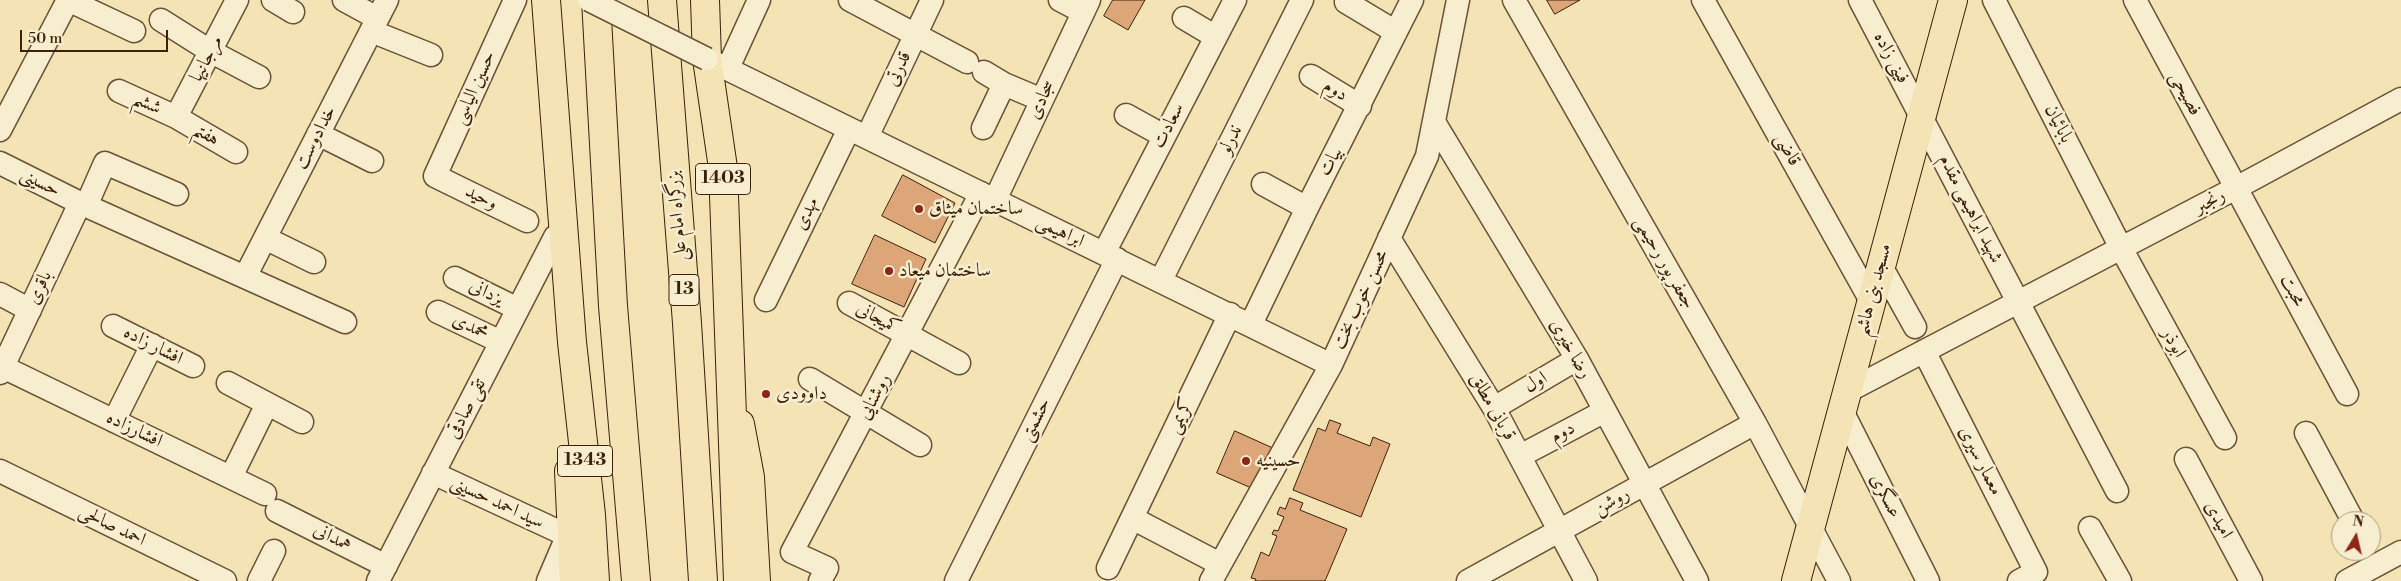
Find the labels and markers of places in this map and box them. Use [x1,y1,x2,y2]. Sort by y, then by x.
place label: ساختمان میثاق [929,198,1023,220]
marker: ساختمان میثاق [913,203,925,215]
place label: ساختمان میعاد [899,260,991,282]
marker: ساختمان میعاد [883,265,895,277]
place label: داوودی [776,383,827,405]
marker: داوودی [760,388,772,400]
place label: حسینیه [1256,450,1300,472]
marker: حسینیه [1240,455,1252,467]

